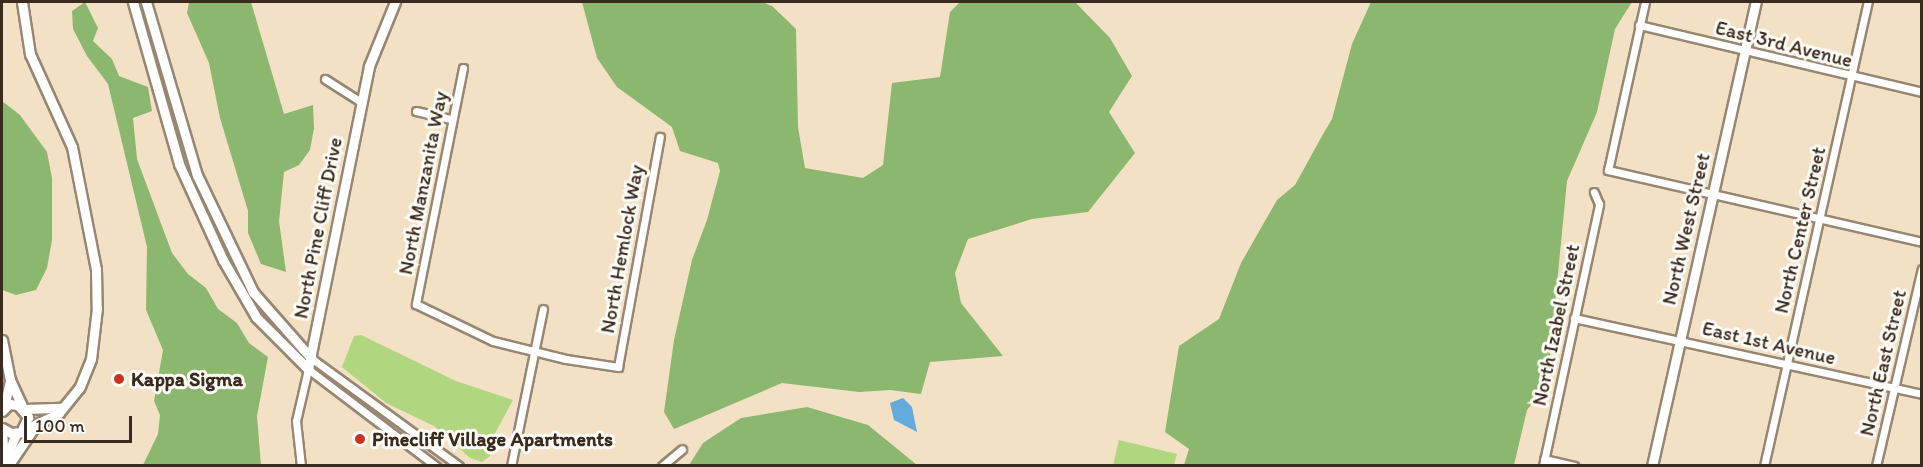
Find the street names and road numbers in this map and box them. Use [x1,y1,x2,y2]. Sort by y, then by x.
street label: East 3rd Avenue [1714,16,1854,72]
street label: North Manzanita Way [394,90,452,276]
street label: North Pine Cliff Drive [289,135,347,321]
street label: North Center Street [1769,144,1831,316]
street label: North West Street [1657,151,1715,307]
street label: North Hemlock Way [595,163,649,335]
street label: North Izabel Street [1527,242,1585,408]
street label: North East Street [1854,287,1912,439]
street label: East 1st Avenue [1701,316,1837,370]

